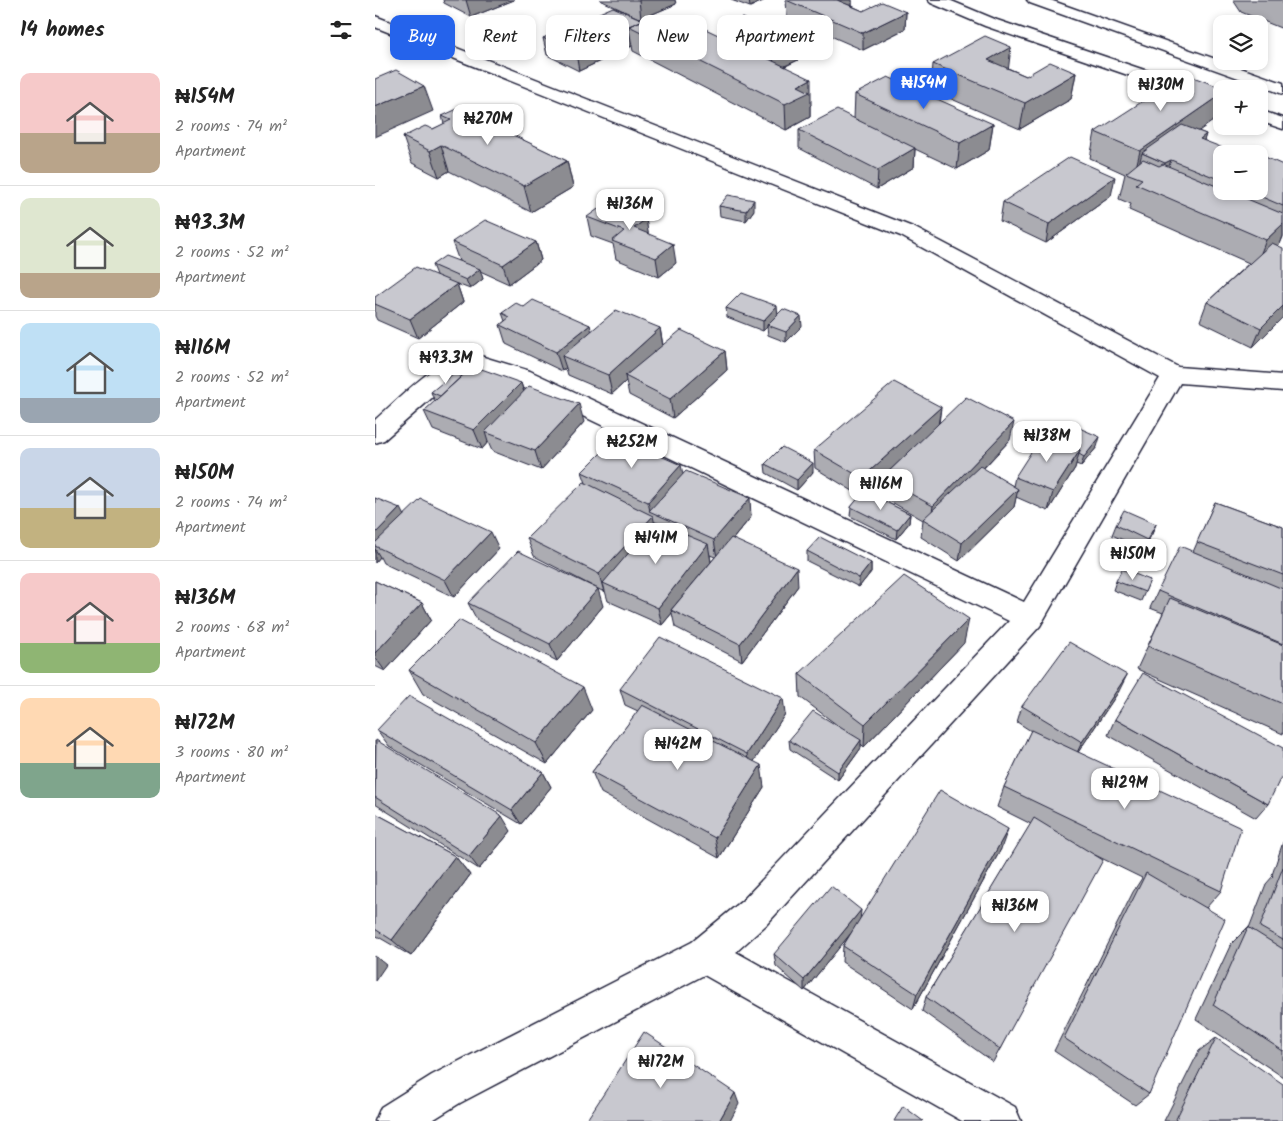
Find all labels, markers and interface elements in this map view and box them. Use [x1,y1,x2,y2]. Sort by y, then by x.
text: 14 homes [20,14,105,47]
chip: Buy [390,15,455,60]
chip: Rent [465,15,536,60]
chip: Filters [546,15,629,60]
chip: New [639,15,707,60]
chip: Apartment [717,15,833,60]
map controls [1213,15,1268,200]
button: layers [1213,15,1268,70]
icon: filters [327,16,355,44]
pin: ₦154M [889,68,959,110]
pin: ₦130M [1126,70,1196,112]
text: ₦154M [901,71,947,96]
text: ₦130M [1138,73,1184,98]
button: + [1213,80,1268,135]
text: ₦154M [175,81,234,114]
icon: home [60,93,120,153]
pin: ₦270M [453,104,523,146]
text: ₦270M [464,107,512,132]
text: 2 rooms · 74 m² [175,114,287,139]
text: Apartment [175,139,246,164]
button: − [1213,145,1268,200]
pin: ₦136M [595,188,665,231]
text: ₦136M [607,192,653,217]
text: ₦93.3M [175,207,245,240]
icon: home [60,218,120,278]
text: 2 rooms · 52 m² [175,240,289,265]
text: Apartment [175,265,246,290]
text: ₦116M [175,332,230,365]
pin: ₦93.3M [405,342,487,385]
icon: home [60,343,120,403]
text: ₦93.3M [419,346,473,371]
text: 2 rooms · 52 m² [175,365,289,390]
text: Apartment [175,390,246,415]
pin: ₦138M [1012,420,1082,463]
text: ₦138M [1024,424,1070,449]
pin: ₦252M [597,426,667,469]
text: ₦252M [607,430,657,455]
text: ₦150M [175,457,234,490]
icon: home [60,468,120,528]
pin: ₦116M [846,468,916,511]
text: ₦116M [860,472,902,497]
text: 2 rooms · 74 m² [175,490,287,515]
text: Apartment [175,515,246,540]
pin: ₦141M [621,522,691,565]
text: ₦141M [635,526,677,551]
pin: ₦150M [1098,538,1168,581]
text: ₦150M [1111,542,1155,567]
text: ₦136M [175,582,235,615]
icon: home [60,593,120,653]
text: 2 rooms · 68 m² [175,615,289,640]
text: Apartment [175,640,246,665]
text: ₦172M [175,707,235,740]
icon: home [60,718,120,778]
pin: ₦142M [643,728,713,771]
text: ₦142M [655,732,701,757]
text: 3 rooms · 80 m² [175,740,288,765]
text: Apartment [175,765,246,790]
pin: ₦129M [1090,768,1160,810]
text: ₦129M [1102,771,1148,796]
pin: ₦136M [980,890,1050,933]
text: ₦136M [992,894,1038,919]
pin: ₦172M [626,1046,696,1089]
text: ₦172M [638,1050,684,1075]

